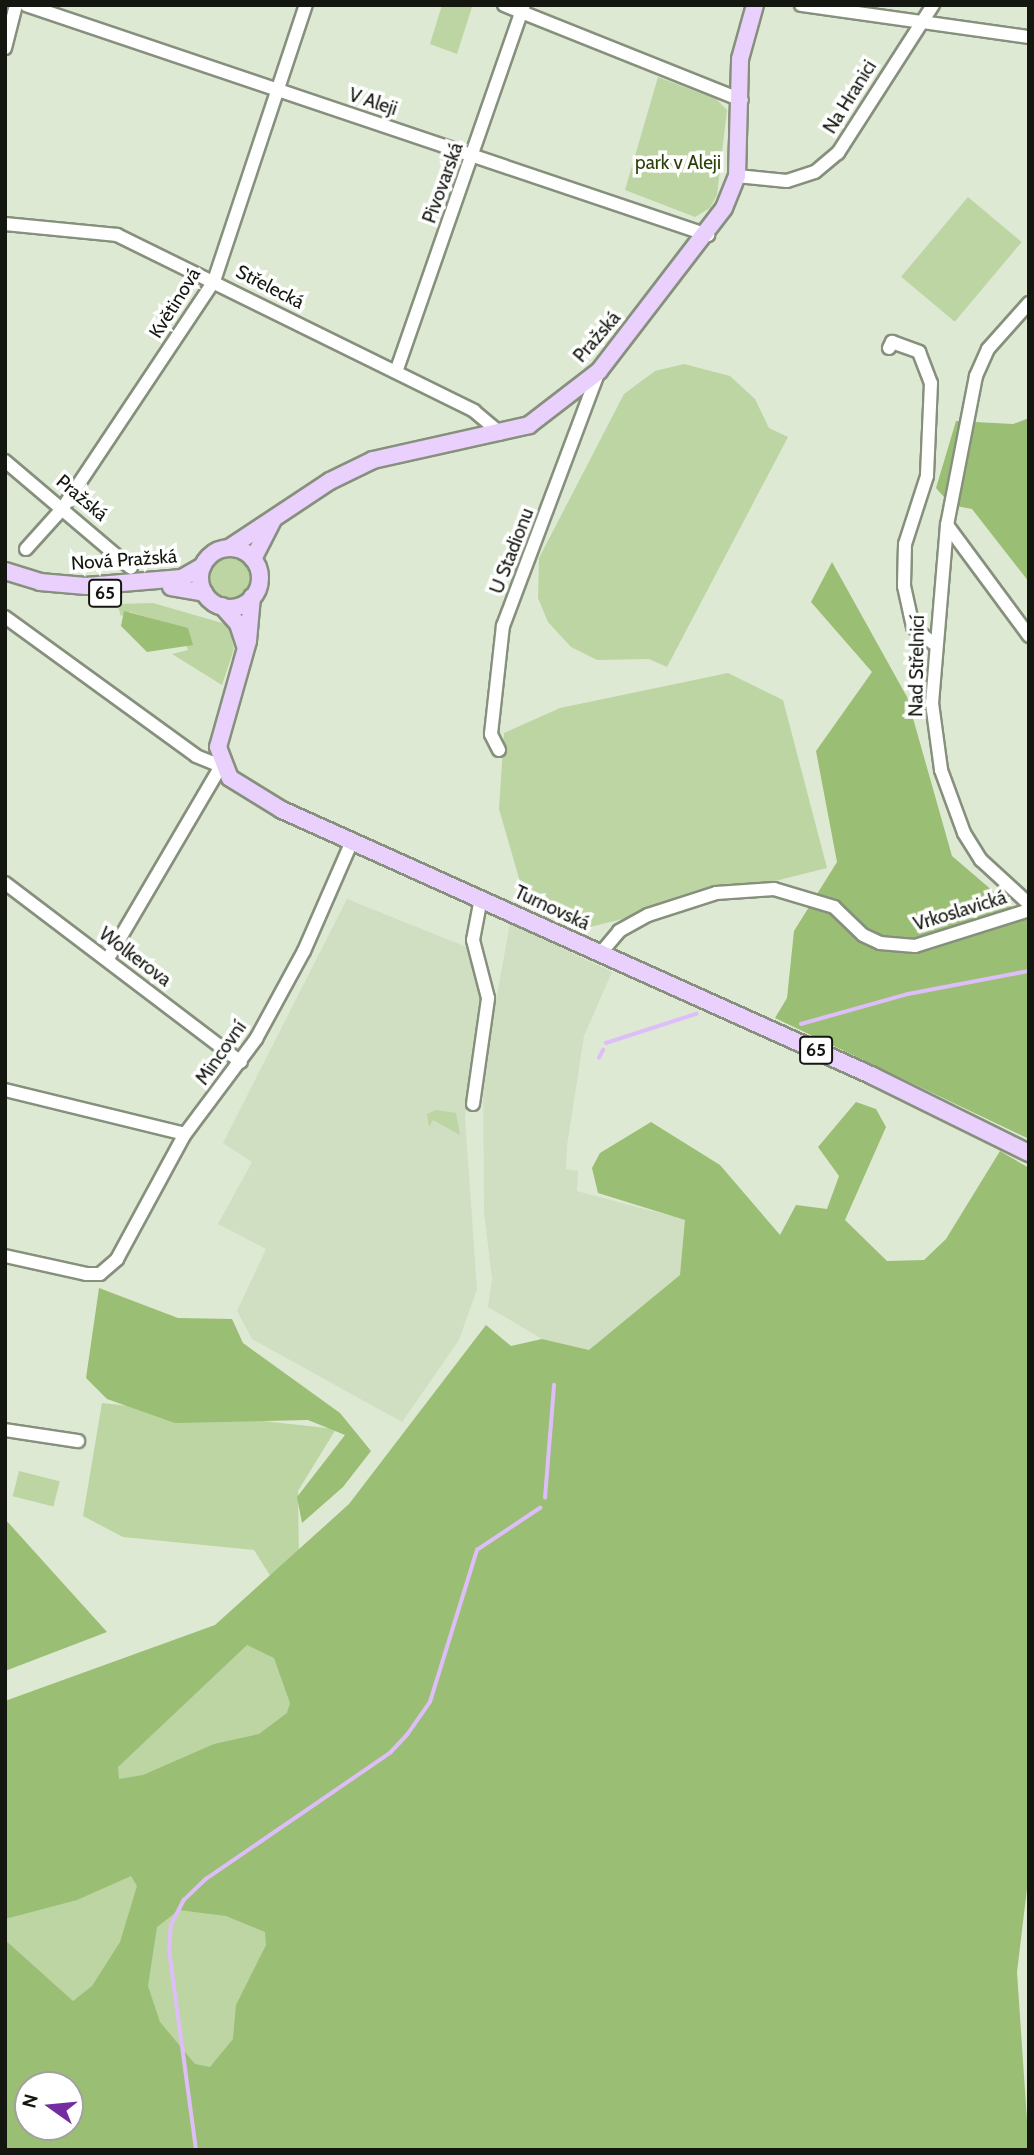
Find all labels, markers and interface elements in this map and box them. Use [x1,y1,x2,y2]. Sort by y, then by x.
street label: Na Hranici [819,56,881,138]
street label: V Aleji [346,83,400,121]
street label: Pivovarská [418,140,468,226]
park label: park v Aleji [635,152,721,174]
street label: Střelecká [232,260,308,314]
street label: Květinová [145,264,205,342]
street label: Pražská [569,307,625,367]
street label: Pražská [52,470,112,526]
street label: U Stadionu [485,505,539,597]
street label: Nová Pražská [70,545,178,575]
road number: 65 [88,578,122,608]
street label: Nad Střelnicí [905,615,929,717]
street label: Turnovská [511,881,593,935]
street label: Vrkoslavická [911,886,1009,936]
street label: Wolkerova [94,923,176,991]
street label: Mincovní [191,1017,251,1089]
road number: 65 [798,1036,834,1064]
north arrow [14,2071,84,2141]
text: N [17,2091,43,2110]

